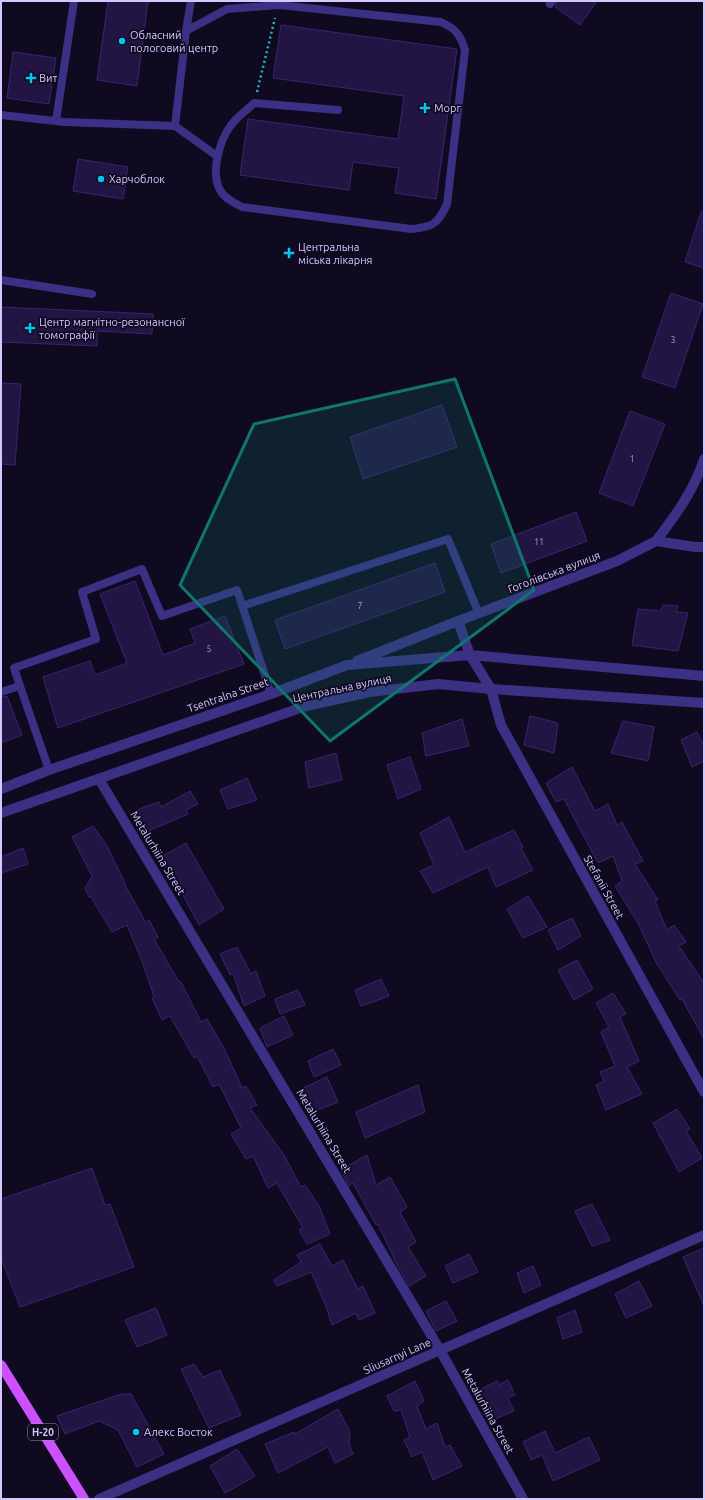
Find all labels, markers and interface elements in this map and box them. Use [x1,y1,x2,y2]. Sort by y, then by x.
place label: Обласний пологовий центр [130,29,218,54]
marker: Обласний пологовий центр [117,36,127,46]
place label: Вит [39,72,57,84]
marker: Вит [26,73,36,83]
marker: Морг [419,102,431,114]
place label: Морг [434,102,461,114]
place label: Харчоблок [109,173,165,185]
marker: Харчоблок [96,174,106,184]
place label: Центральна міська лікарня [298,241,373,266]
marker: Центральна міська лікарня [283,247,295,259]
place label: Центр магнітно-резонансної томографії [39,316,185,341]
marker: Центр магнітно-резонансної томографії [24,322,36,334]
house number: 3 [670,335,676,345]
house number: 1 [629,454,635,464]
house number: 11 [534,537,544,547]
street label: Гоголівська вулиця [506,549,602,595]
house number: 7 [357,601,363,611]
house number: 5 [206,644,212,654]
street label: Центральна вулиця [292,672,392,704]
street label: Tsentralna Street [186,675,271,715]
street label: Metalurhiina Street [128,809,188,898]
street label: Stefanii Street [582,853,627,921]
street label: Metalurhiina Street [294,1087,354,1176]
street label: Sliusarnyi Lane [361,1336,433,1376]
street label: Metalurhiina Street [460,1366,517,1456]
road number: Н-20 [28,1424,58,1440]
place label: Алекс Восток [144,1426,213,1438]
marker: Алекс Восток [131,1427,141,1437]

